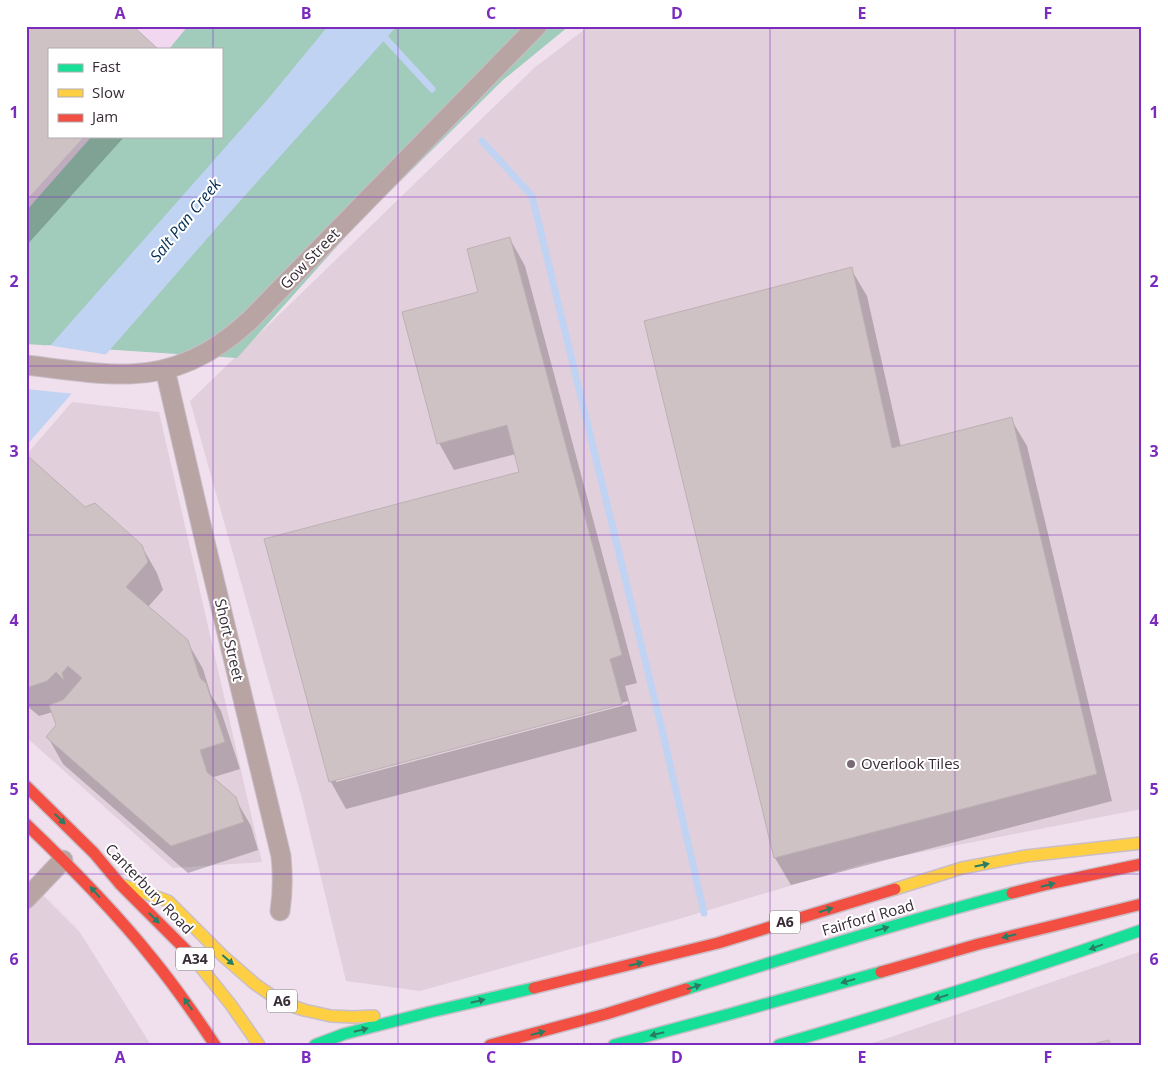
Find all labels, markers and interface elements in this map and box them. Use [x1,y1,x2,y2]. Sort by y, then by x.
text: A [114,2,126,24]
text: B [301,2,311,24]
text: C [486,2,496,24]
text: D [671,2,683,24]
text: E [858,2,867,24]
text: F [1044,2,1052,24]
legend [48,48,222,138]
text: Fast [92,56,121,76]
text: Slow [92,82,125,102]
text: 1 [9,101,19,123]
text: 1 [1149,101,1159,123]
text: Jam [90,106,118,126]
water label: Salt Pan Creek [144,173,226,266]
street label: Gow Street [275,224,343,293]
text: 2 [9,270,19,292]
text: 2 [1149,270,1159,292]
text: 3 [9,440,19,462]
text: 3 [1149,440,1159,462]
street label: Short Street [211,597,249,683]
text: 4 [9,609,19,631]
text: 4 [1149,609,1159,631]
place label: Overlook Tiles [861,753,960,773]
marker: Overlook Tiles [845,758,857,770]
text: 5 [9,778,19,800]
text: 5 [1149,778,1159,800]
one-way arrow [54,813,66,825]
street label: Canterbury Road [101,839,198,938]
one-way arrow [974,860,990,868]
one-way arrow [1041,880,1056,888]
one-way arrow [89,886,101,898]
street label: Fairford Road [819,894,916,940]
one-way arrow [818,906,833,914]
road number: A6 [770,910,800,934]
one-way arrow [148,912,160,924]
one-way arrow [875,925,890,933]
one-way arrow [1002,932,1017,940]
one-way arrow [1088,943,1103,951]
text: 6 [9,948,19,970]
road number: A34 [176,948,214,971]
text: 6 [1149,948,1159,970]
one-way arrow [222,954,234,966]
one-way arrow [628,960,643,968]
one-way arrow [840,977,855,985]
one-way arrow [686,983,701,990]
road number: A6 [267,989,297,1012]
one-way arrow [934,993,949,1001]
one-way arrow [470,997,485,1005]
one-way arrow [183,998,193,1011]
one-way arrow [354,1026,369,1034]
one-way arrow [530,1028,545,1036]
one-way arrow [650,1030,665,1038]
text: A [114,1046,126,1068]
text: B [301,1046,311,1068]
text: C [486,1046,496,1068]
text: D [671,1046,683,1068]
text: E [858,1046,867,1068]
text: F [1044,1046,1052,1068]

